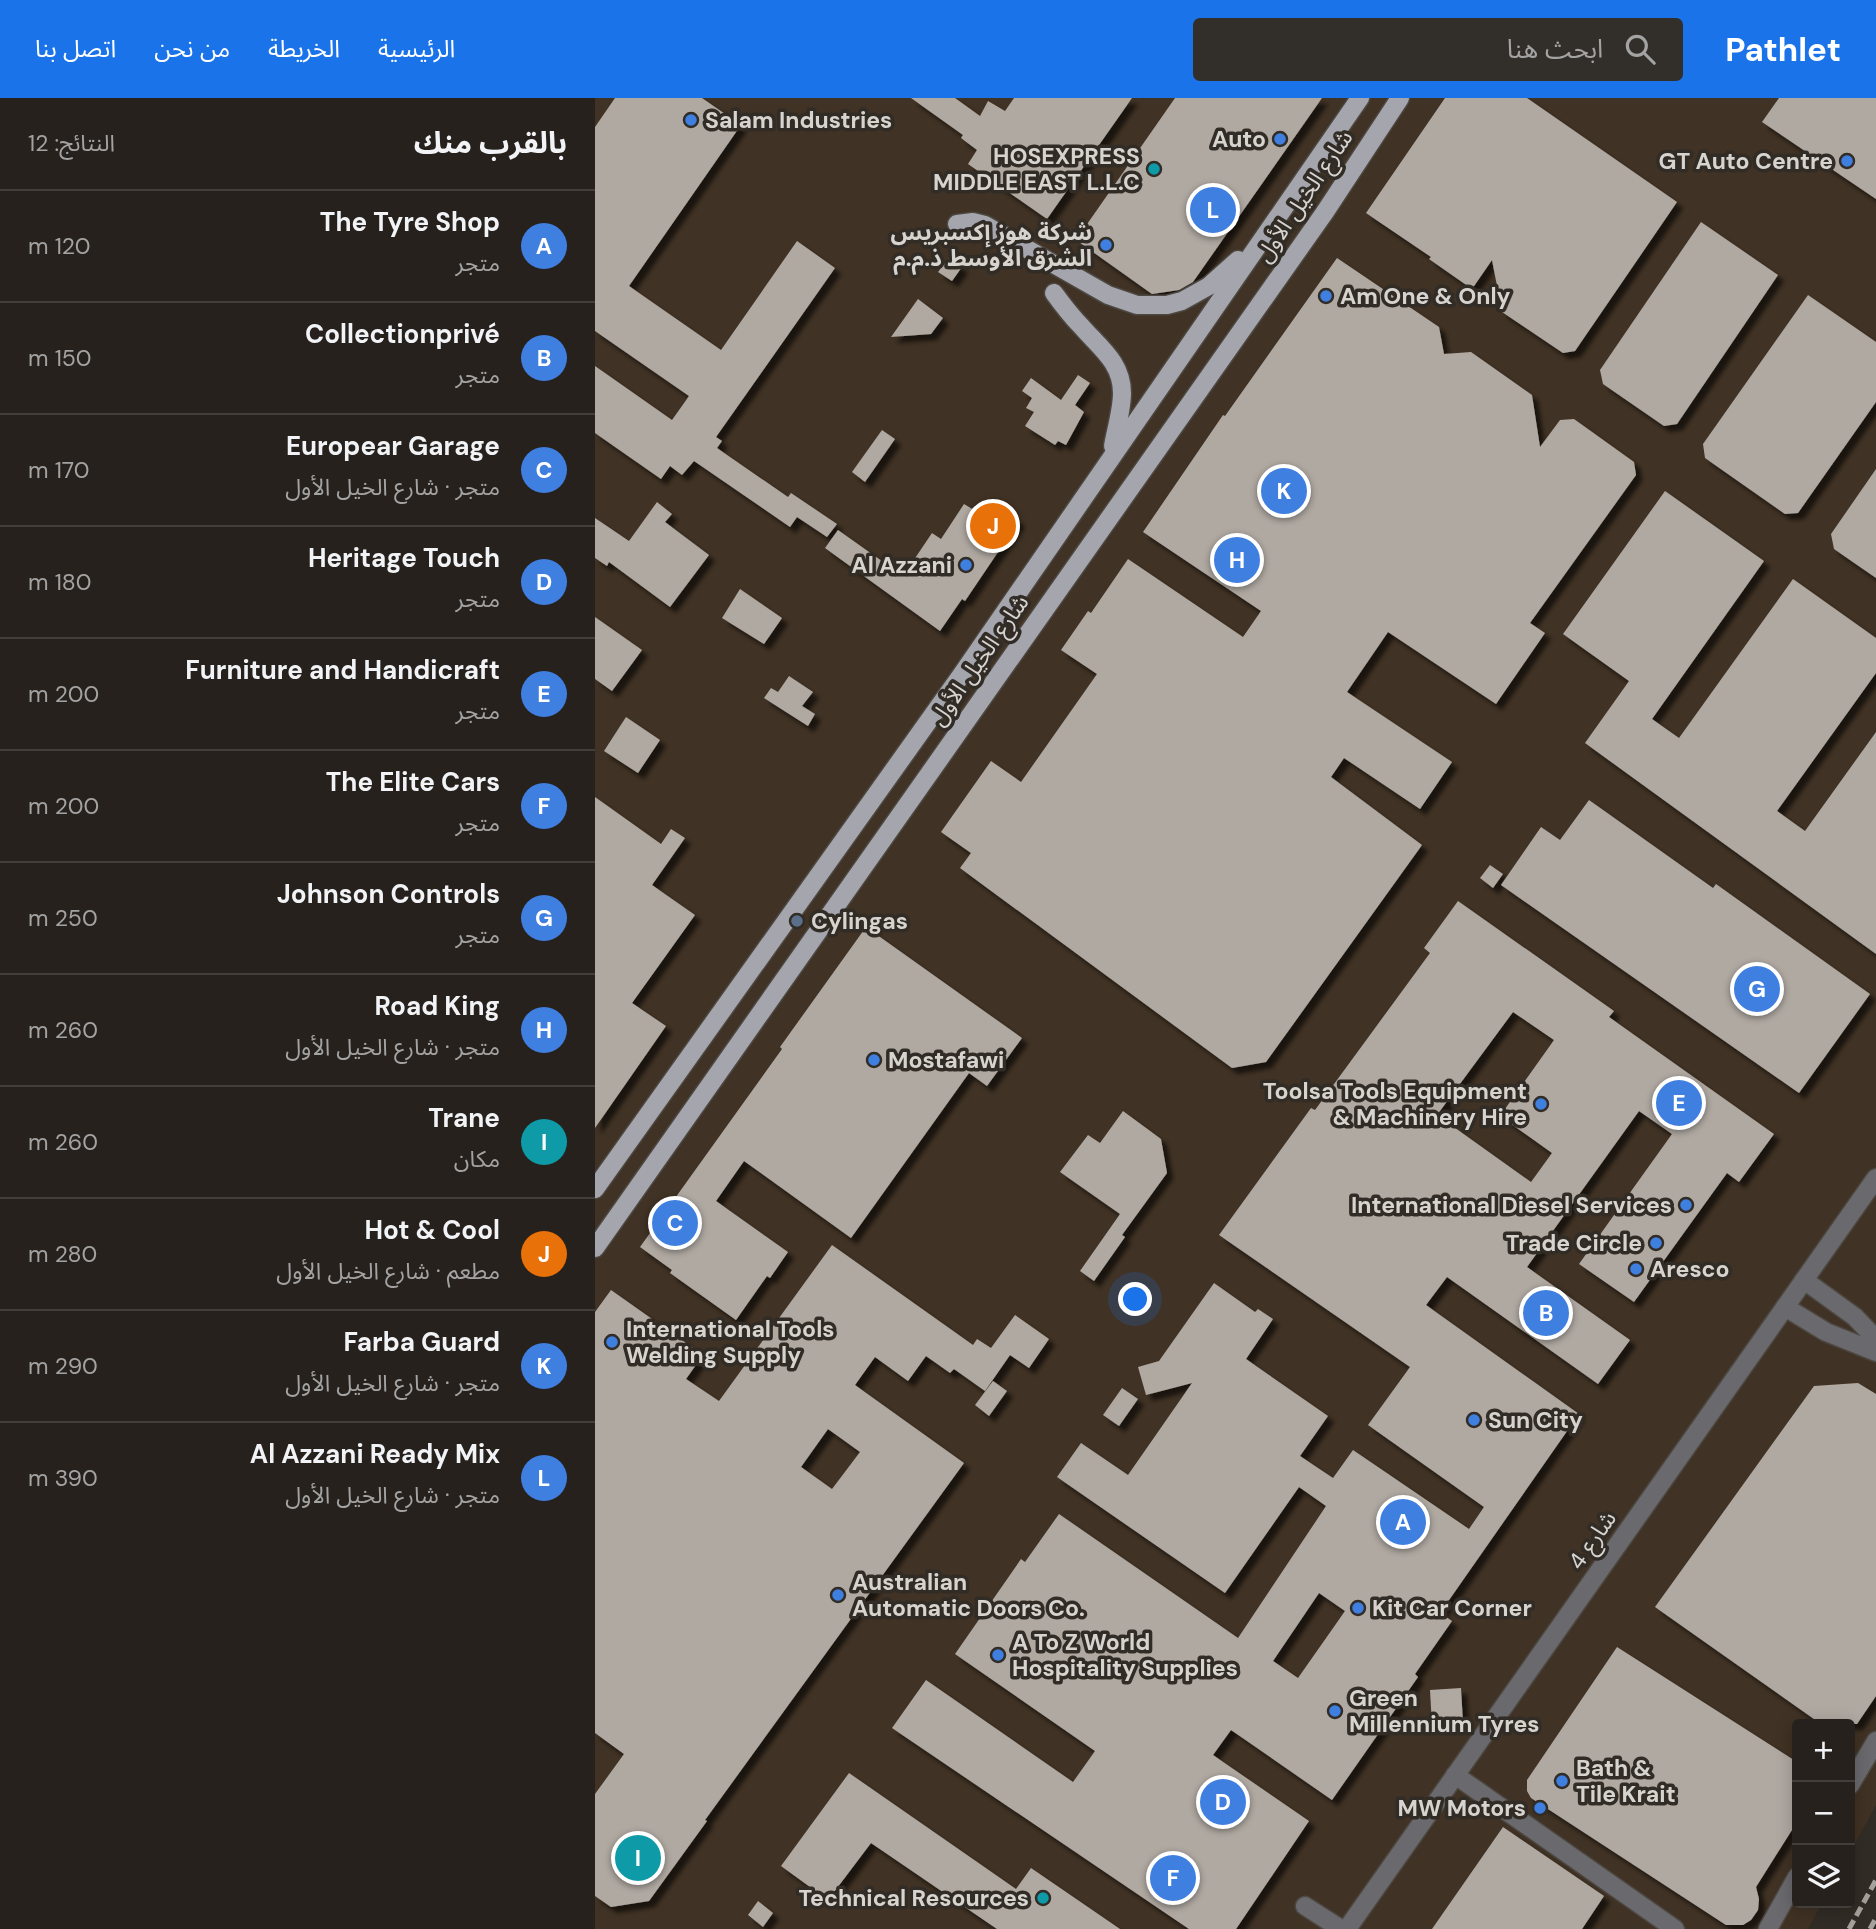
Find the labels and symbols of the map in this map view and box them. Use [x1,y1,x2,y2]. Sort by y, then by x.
place label: Salam Industries [705,105,892,135]
marker: Salam Industries [683,112,699,128]
place label: Auto [1212,124,1266,154]
street label: شارع الخيل الأول [1249,124,1361,269]
marker: Auto [1272,131,1288,147]
place label: HOSEXPRESS MIDDLE EAST L.L.C [933,141,1140,197]
place label: GT Auto Centre [1659,146,1833,176]
marker: GT Auto Centre [1839,153,1855,169]
marker: HOSEXPRESS MIDDLE EAST L.L.C [1146,161,1162,177]
pin: L [1190,184,1236,236]
place label: شركة هوز إكسبريس الشرق الأوسط ذ.م.م [891,217,1092,276]
marker: شركة هوز إكسبريس الشرق الأوسط ذ.م.م [1098,237,1114,253]
place label: Am One & Only [1340,281,1511,311]
marker: Am One & Only [1318,288,1334,304]
pin: K [1261,465,1307,517]
pin: J [970,500,1016,552]
pin: H [1214,534,1260,586]
place label: Al Azzani [851,550,952,580]
marker: Al Azzani [958,557,974,573]
street label: شارع الخيل الأول [923,588,1037,733]
place label: Cylingas [811,906,908,936]
marker: Cylingas [789,913,805,929]
pin: G [1734,963,1780,1015]
place label: Mostafawi [888,1045,1004,1075]
marker: Mostafawi [866,1052,882,1068]
place label: Toolsa Tools Equipment & Machinery Hire [1263,1076,1527,1132]
pin: E [1656,1077,1702,1129]
marker: Toolsa Tools Equipment & Machinery Hire [1533,1096,1549,1112]
place label: International Diesel Services [1351,1190,1672,1220]
pin: C [652,1197,698,1249]
marker: International Diesel Services [1678,1197,1694,1213]
place label: Trade Circle [1506,1228,1642,1258]
marker: Trade Circle [1648,1235,1664,1251]
place label: Aresco [1650,1254,1730,1284]
marker: Aresco [1628,1261,1644,1277]
your location [1118,1282,1152,1316]
pin: B [1523,1287,1569,1339]
place label: International Tools Welding Supply [626,1314,835,1370]
marker: International Tools Welding Supply [604,1334,620,1350]
place label: Sun City [1488,1405,1583,1435]
marker: Sun City [1466,1412,1482,1428]
pin: A [1380,1496,1426,1548]
street label: شارع 4 [1561,1505,1625,1576]
place label: Australian Automatic Doors Co. [852,1567,1085,1623]
marker: Australian Automatic Doors Co. [830,1587,846,1603]
place label: Kit Car Corner [1372,1593,1532,1623]
marker: Kit Car Corner [1350,1600,1366,1616]
place label: A To Z World Hospitality Supplies [1012,1627,1238,1683]
marker: A To Z World Hospitality Supplies [990,1647,1006,1663]
place label: Green Millennium Tyres [1349,1683,1540,1739]
marker: Green Millennium Tyres [1327,1703,1343,1719]
place label: Bath & Tile Krait [1576,1753,1676,1809]
marker: Bath & Tile Krait [1554,1773,1570,1789]
pin: D [1200,1776,1246,1828]
place label: MW Motors [1398,1793,1526,1823]
marker: MW Motors [1532,1800,1548,1816]
pin: I [615,1832,661,1884]
pin: F [1150,1852,1196,1904]
place label: Technical Resources [798,1883,1029,1913]
marker: Technical Resources [1035,1890,1051,1906]

